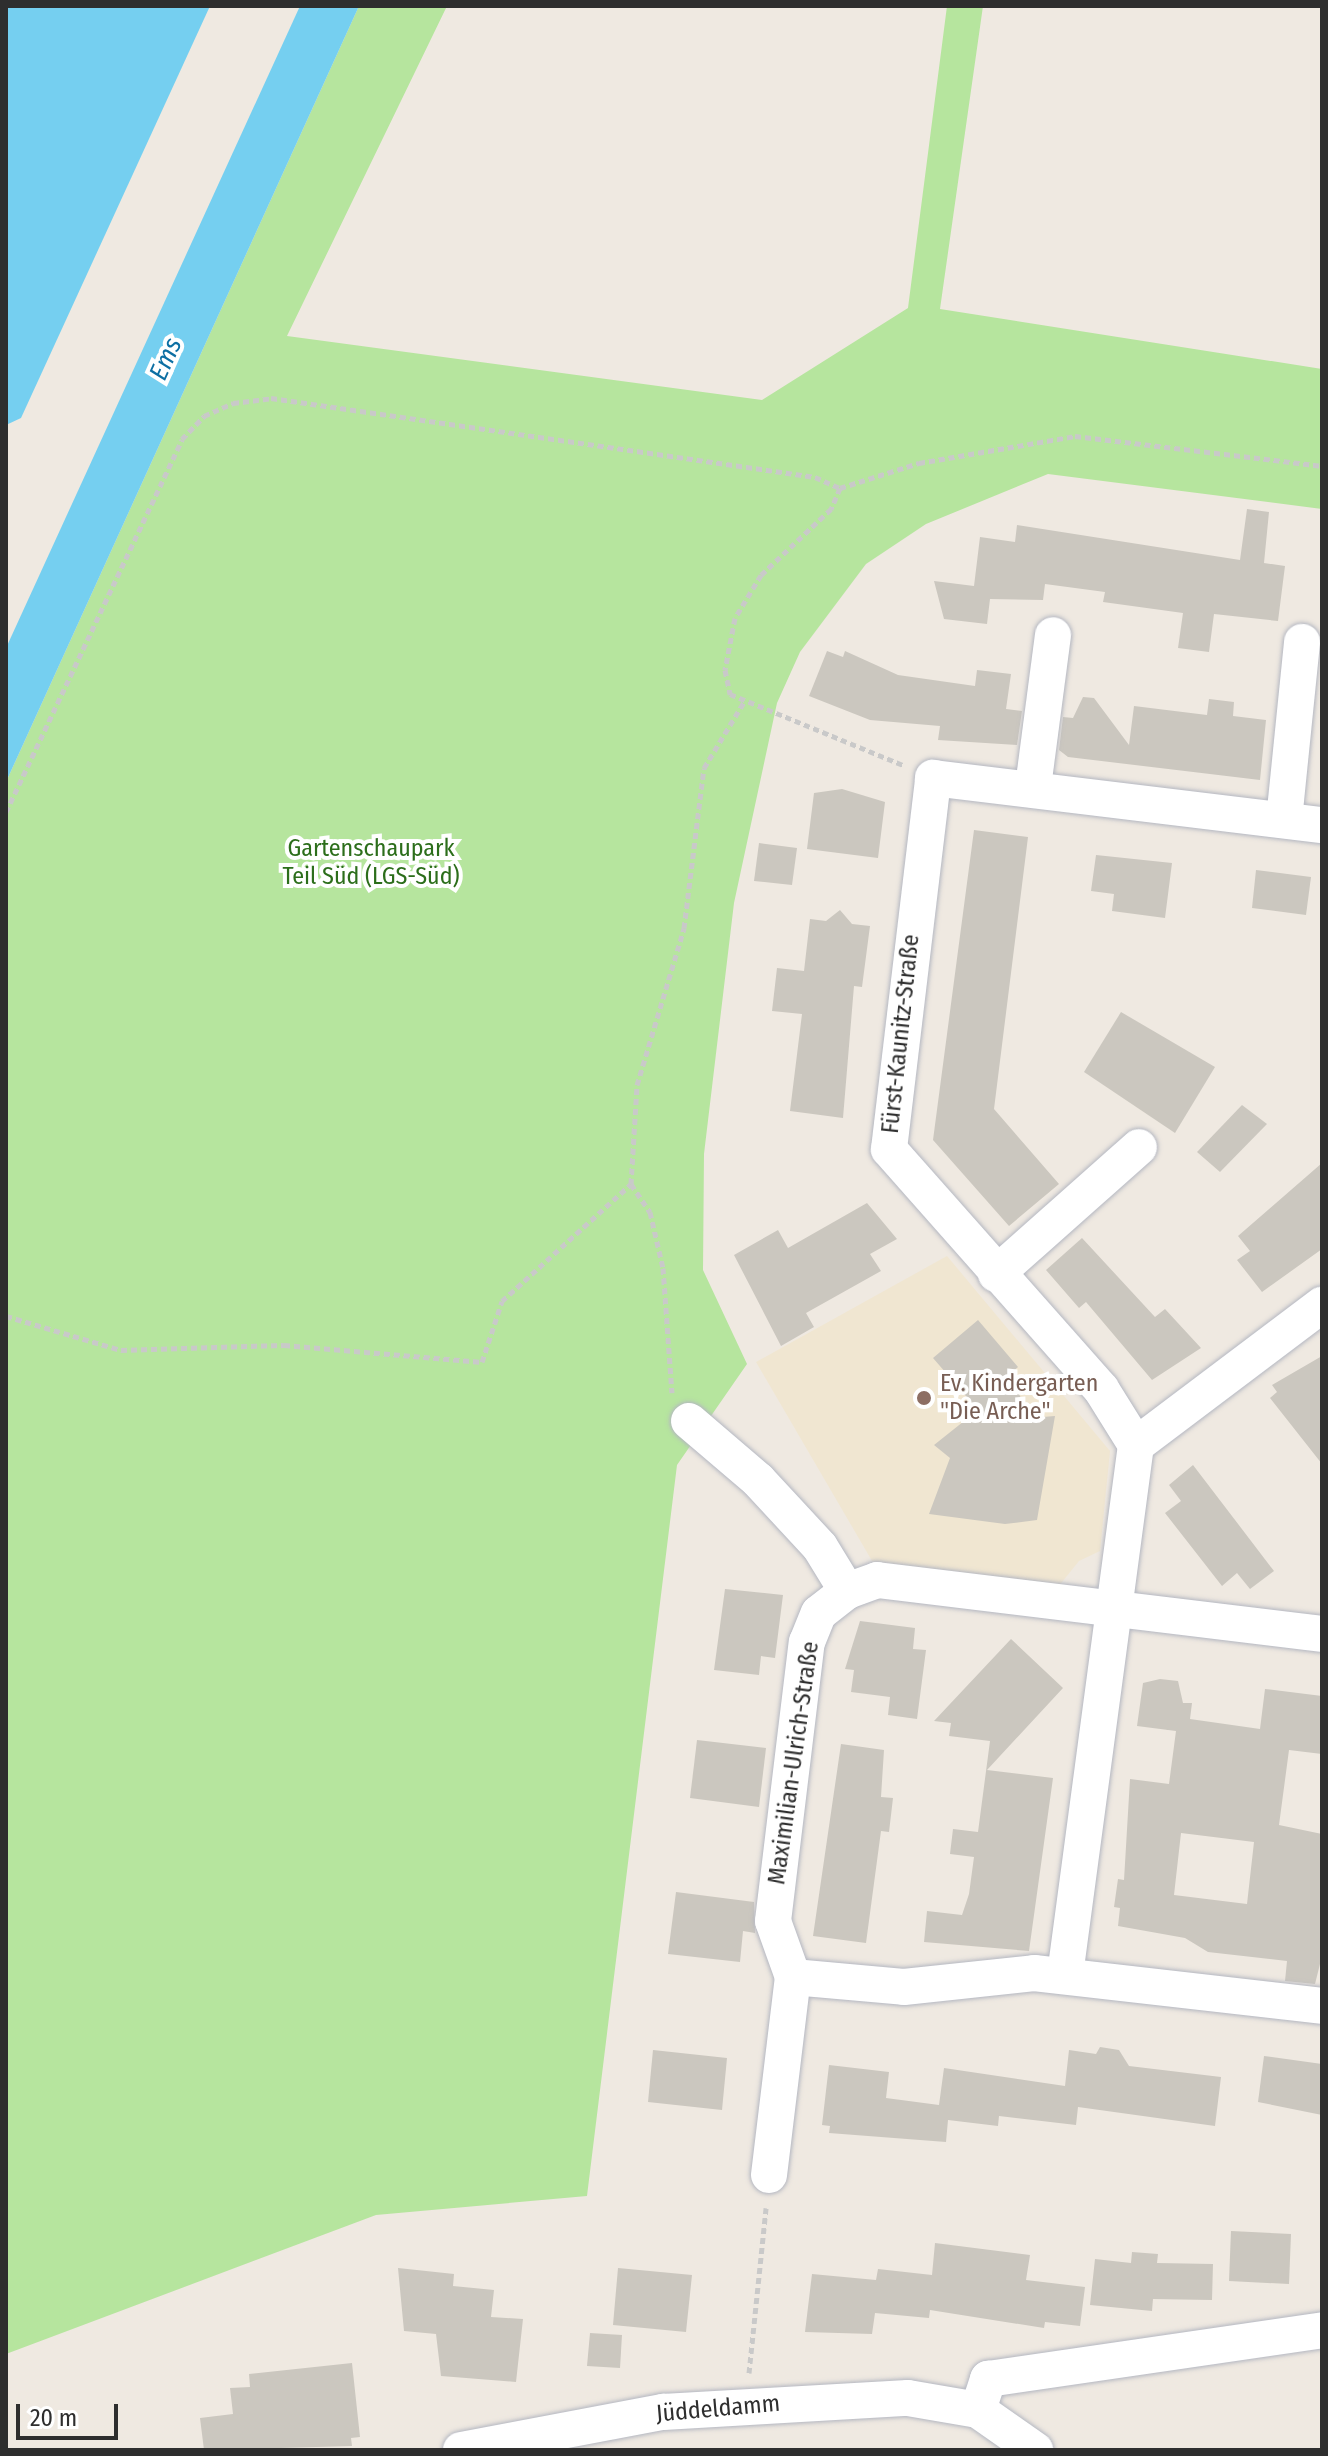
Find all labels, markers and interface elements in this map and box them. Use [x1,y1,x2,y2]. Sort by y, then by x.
water label: Ems [143,333,189,385]
park label: Gartenschaupark Teil Süd (LGS-Süd) [282,835,460,891]
street label: Fürst-Kaunitz-Straße [876,933,926,1135]
place label: Ev. Kindergarten "Die Arche" [940,1370,1098,1426]
marker: Ev. Kindergarten "Die Arche" [915,1389,933,1407]
street label: Maximilian-Ulrich-Straße [763,1640,825,1886]
scale bar [20,2388,122,2438]
street label: Jüddeldamm [655,2389,781,2429]
text: 20 m [30,2404,77,2432]

